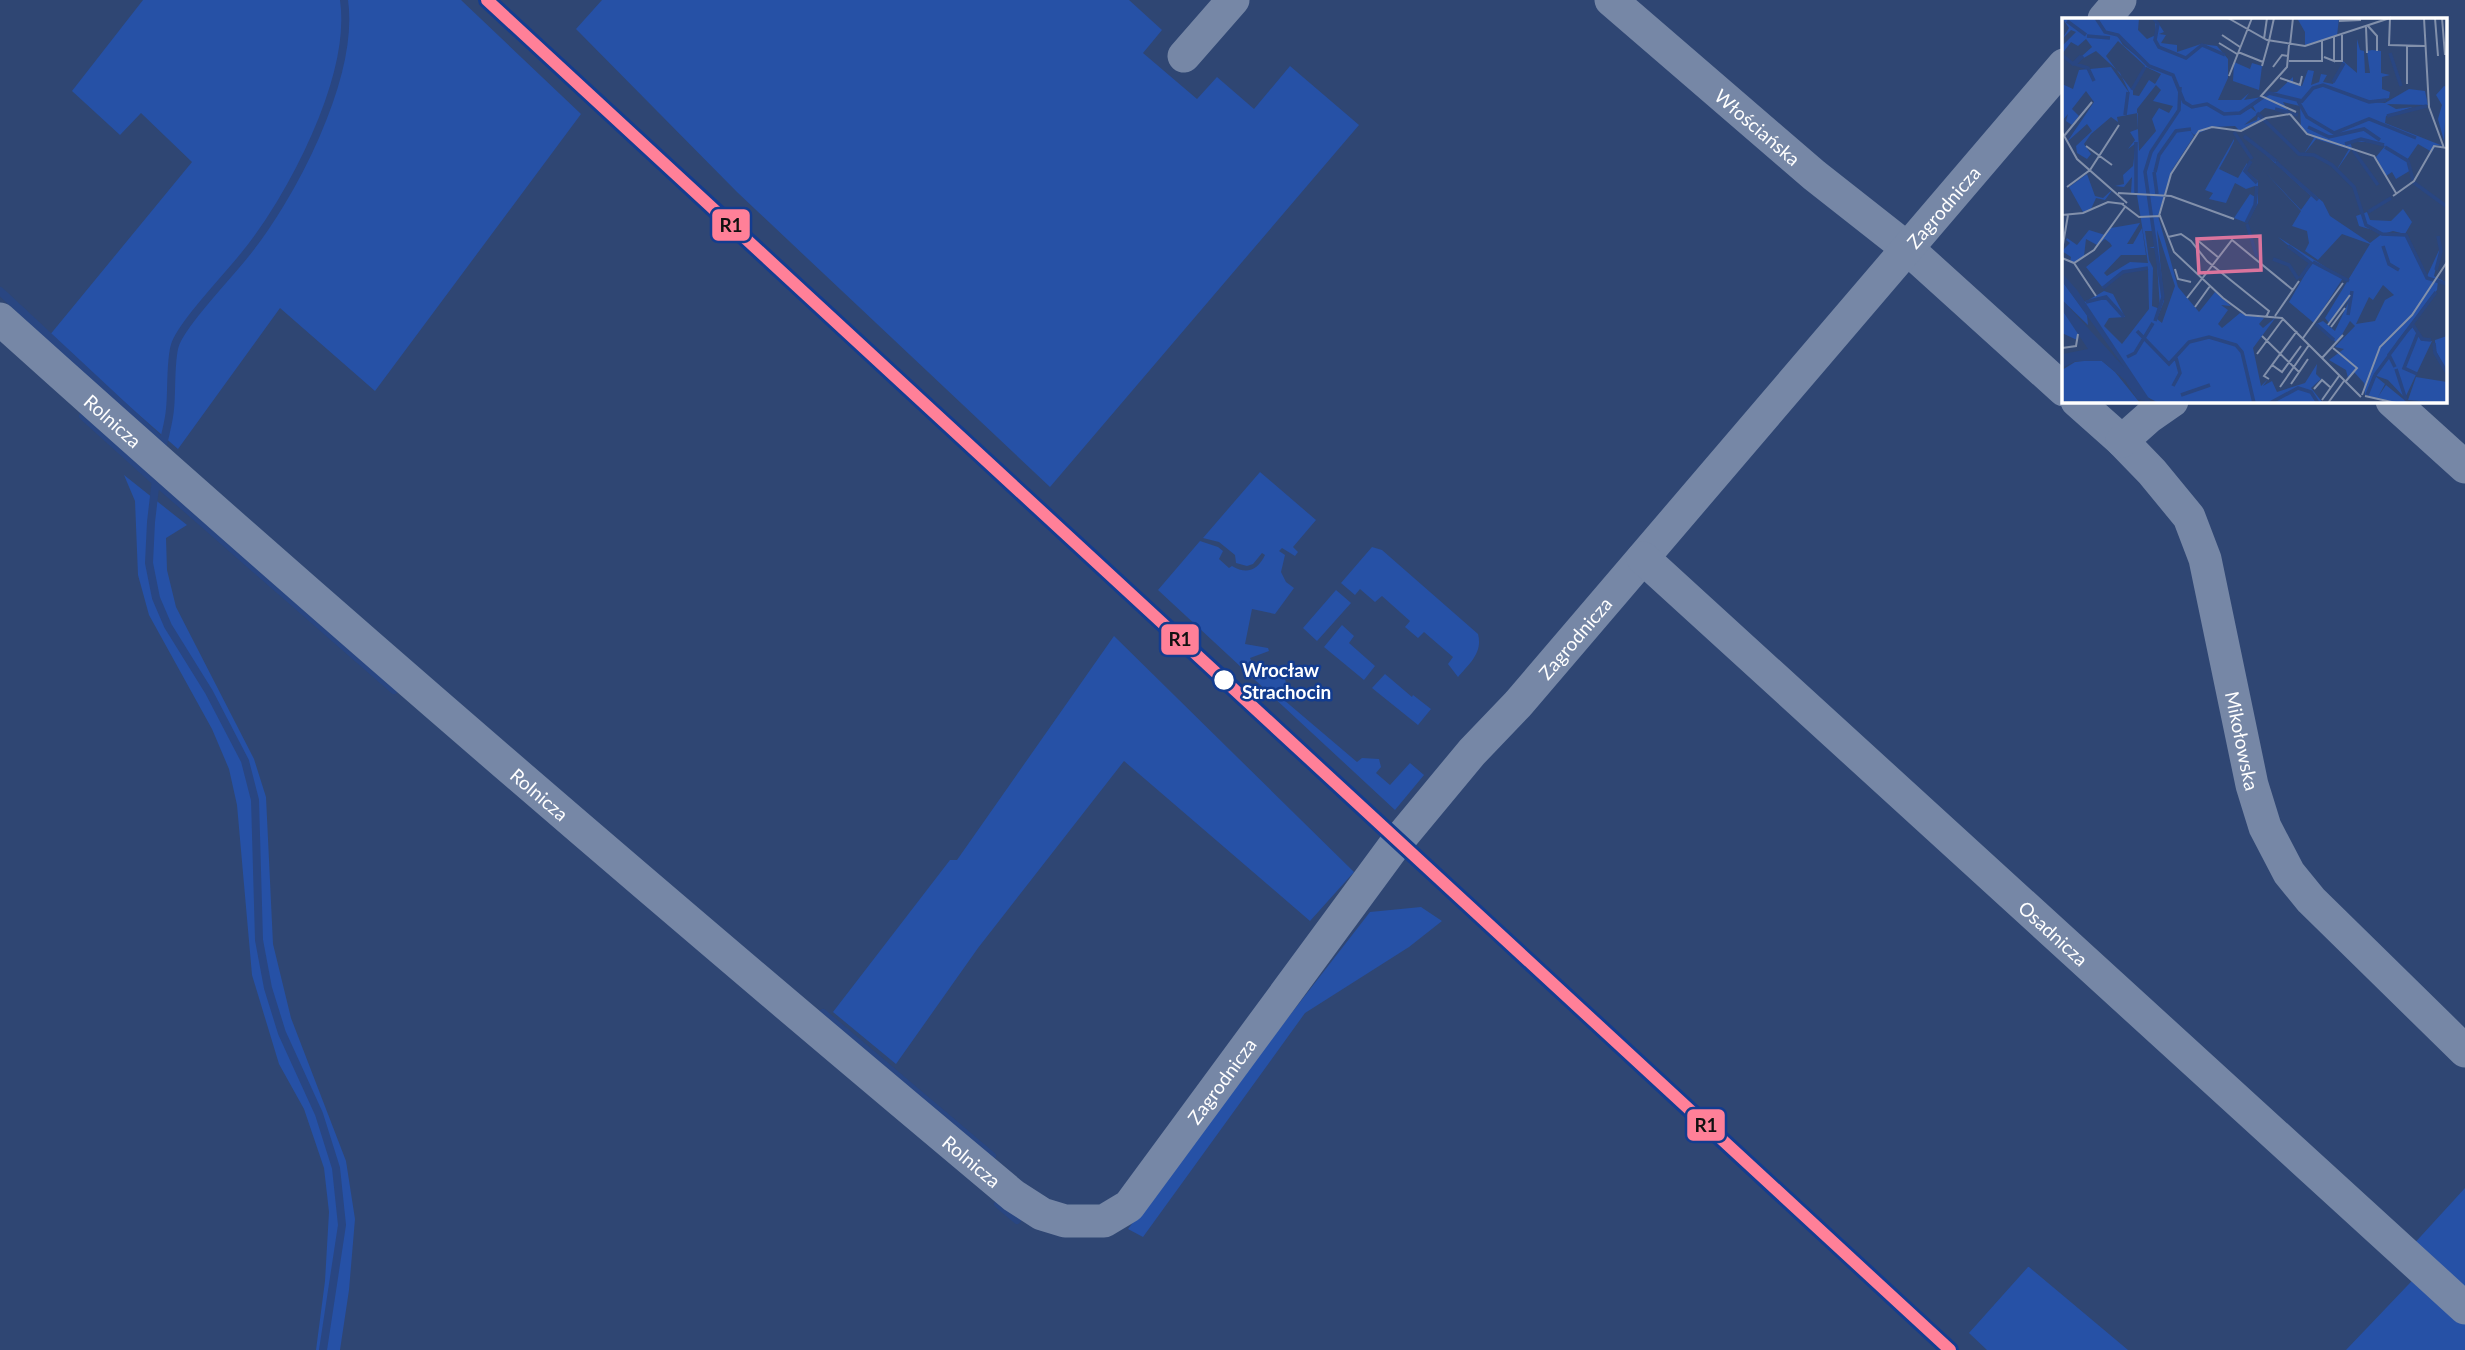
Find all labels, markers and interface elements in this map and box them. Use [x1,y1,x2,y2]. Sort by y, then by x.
inset map [2062,18,2448,402]
street label: Włościańska [1710,84,1805,170]
street label: Zagrodnicza [1901,161,1984,253]
line badge: R1 [711,208,751,242]
text: R1 [719,213,743,236]
street label: Rolnicza [80,389,147,452]
street label: Zagrodnicza [1533,592,1616,684]
line badge: R1 [1160,623,1200,656]
text: R1 [1168,627,1192,650]
place label: Wrocław Strachocin [1242,658,1331,703]
marker: Wrocław Strachocin [1212,668,1236,692]
street label: Mikołowska [2221,689,2264,793]
street label: Rolnicza [506,763,573,825]
street label: Osadnicza [2014,895,2093,970]
street label: Zagrodnicza [1182,1033,1261,1128]
line badge: R1 [1686,1108,1726,1142]
text: R1 [1694,1113,1718,1136]
street label: Rolnicza [938,1130,1006,1192]

